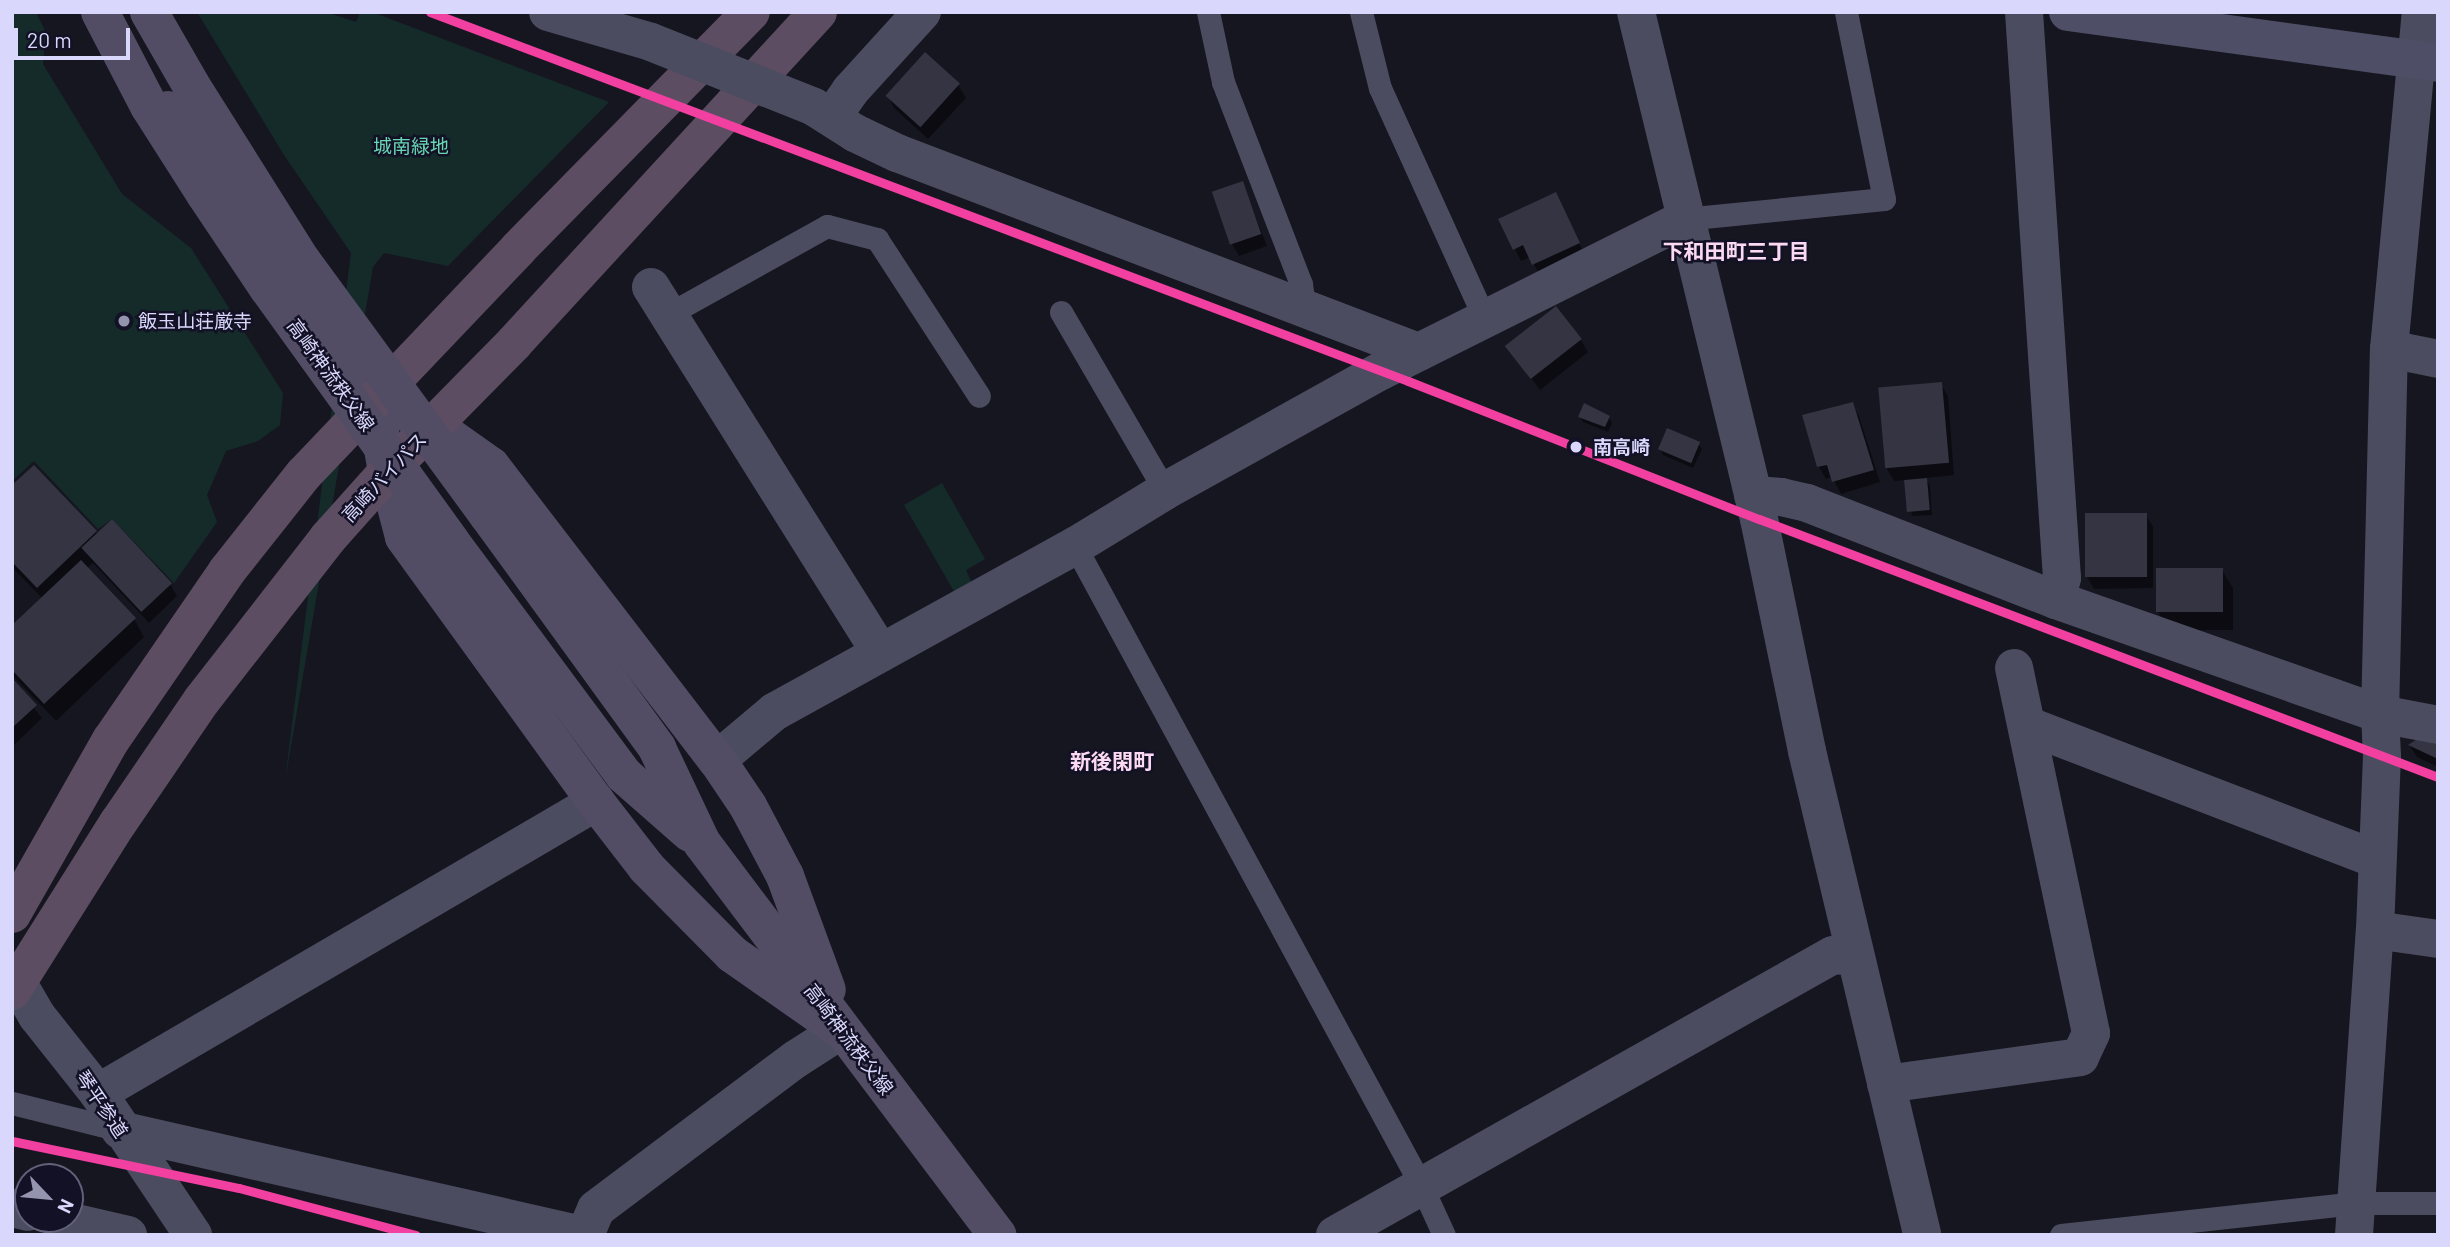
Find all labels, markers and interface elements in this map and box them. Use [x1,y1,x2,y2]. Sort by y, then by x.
scale bar [18,14,133,58]
text: 20 m [27,27,72,52]
park label: 城南緑地 [373,135,449,157]
district label: 下和田町三丁目 [1663,238,1809,264]
place label: 飯玉山荘厳寺 [138,310,252,332]
marker: 飯玉山荘厳寺 [116,313,132,329]
street label: 高崎神流秩父線 [283,314,379,436]
street label: 高崎バイパス [337,428,431,526]
marker: 南高崎 [1565,436,1587,458]
place label: 南高崎 [1593,436,1650,458]
district label: 新後閑町 [1070,748,1154,774]
street label: 高崎神流秩父線 [800,979,898,1099]
street label: 琴平参道 [71,1066,133,1142]
north arrow [14,1163,84,1233]
text: N [53,1196,80,1217]

